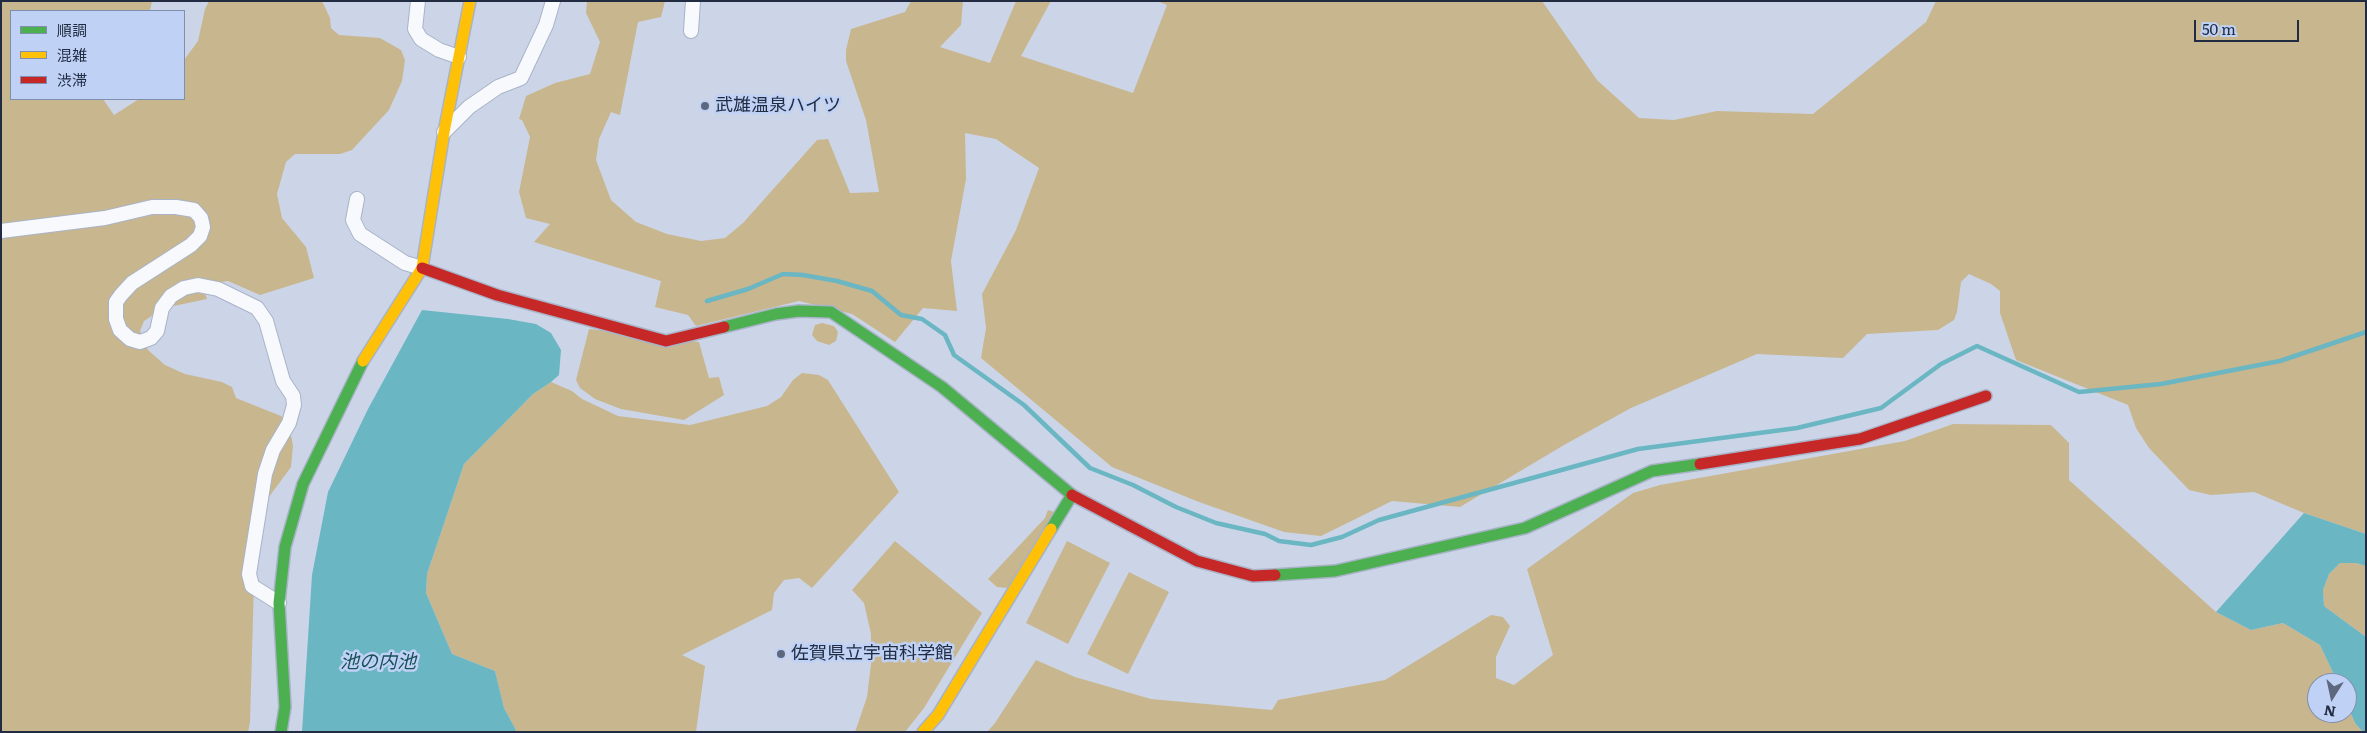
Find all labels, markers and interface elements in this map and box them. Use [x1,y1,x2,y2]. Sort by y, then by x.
legend [10,10,185,100]
scale bar [2197,10,2302,42]
text: 50 m [2202,17,2236,40]
text: 順調 [57,18,87,41]
text: 混雑 [57,43,87,66]
text: 渋滞 [57,68,87,91]
place label: 武雄温泉ハイツ [715,95,841,117]
marker: 武雄温泉ハイツ [699,100,711,112]
place label: 佐賀県立宇宙科学館 [791,643,953,665]
marker: 佐賀県立宇宙科学館 [775,648,787,660]
water label: 池の内池 [340,651,416,673]
north arrow [2307,673,2357,723]
text: N [2322,701,2337,723]

